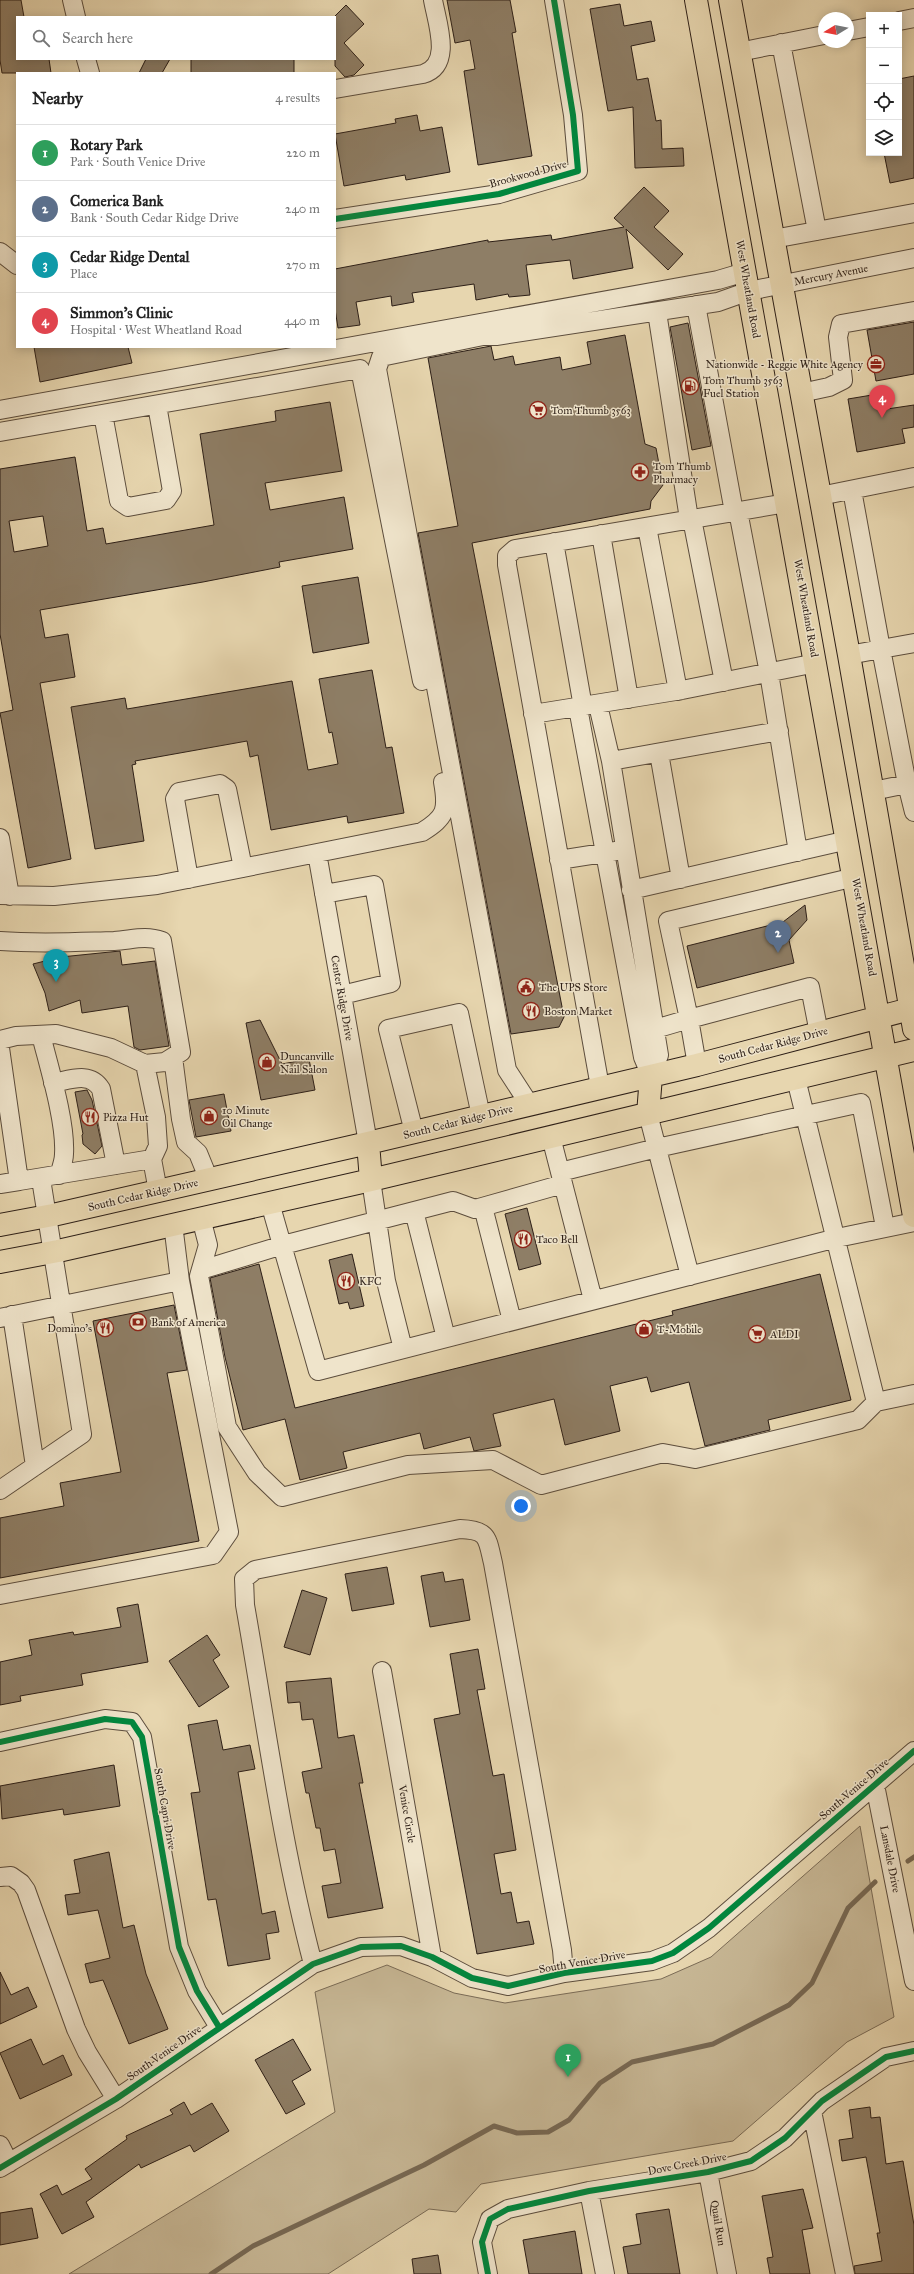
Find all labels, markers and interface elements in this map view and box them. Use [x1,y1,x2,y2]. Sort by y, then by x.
north arrow [818,12,854,48]
map controls [866,12,902,156]
button: + [866,12,902,48]
search box [16,16,336,60]
icon: search [30,27,52,49]
text: Search here [62,29,133,47]
button: − [866,48,902,84]
button: locate [866,84,902,120]
text: Nearby [32,88,83,109]
text: 4 results [275,90,320,106]
button: layers [866,120,902,156]
text: Rotary Park [70,136,143,154]
text: 1 [42,145,48,161]
text: 220 m [286,145,320,161]
text: Park · South Venice Drive [70,154,205,170]
street label: Brookwood Drive [488,157,568,191]
text: Comerica Bank [70,192,164,210]
text: 2 [42,201,48,217]
text: 240 m [285,201,320,217]
text: Bank · South Cedar Ridge Drive [70,210,239,226]
street label: West Wheatland Road [733,239,763,340]
text: Cedar Ridge Dental [70,248,190,266]
text: 3 [42,257,48,273]
text: 270 m [286,257,320,273]
street label: Mercury Avenue [793,261,869,289]
text: Place [70,266,97,282]
text: Simmon's Clinic [70,304,173,322]
text: 4 [41,313,49,329]
text: 440 m [284,313,320,329]
text: Hospital · West Wheatland Road [70,322,242,338]
office icon: Nationwide - Reggie White Agency [866,354,886,374]
place label: Nationwide - Reggie White Agency [706,358,864,371]
place label: Tom Thumb 3563 Fuel Station [703,374,783,400]
fuel station icon: Tom Thumb 3563 Fuel Station [680,376,700,396]
pin: 4 [869,385,895,418]
supermarket icon: Tom Thumb 3563 [528,400,548,420]
place label: Tom Thumb 3563 [551,404,631,417]
place label: Tom Thumb Pharmacy [653,460,711,486]
pharmacy icon: Tom Thumb Pharmacy [630,462,650,482]
street label: West Wheatland Road [791,558,821,659]
street label: West Wheatland Road [849,877,879,978]
pin: 2 [765,920,791,953]
pin: 3 [43,949,69,982]
street label: Center Ridge Drive [328,954,356,1042]
public building icon: The UPS Store [516,977,536,997]
place label: The UPS Store [539,981,608,994]
restaurant icon: Boston Market [521,1001,541,1021]
place label: Boston Market [544,1005,612,1018]
street label: South Cedar Ridge Drive [717,1024,830,1066]
place label: Duncanville Nail Salon [280,1050,335,1076]
shop icon: Duncanville Nail Salon [257,1052,277,1072]
street label: South Cedar Ridge Drive [402,1102,515,1142]
place label: 10 Minute Oil Change [222,1104,273,1130]
shop icon: 10 Minute Oil Change [199,1106,219,1126]
restaurant icon: Pizza Hut [80,1107,100,1127]
place label: Pizza Hut [103,1111,149,1124]
street label: South Cedar Ridge Drive [87,1176,200,1214]
restaurant icon: Taco Bell [513,1229,533,1249]
place label: Taco Bell [536,1233,578,1246]
restaurant icon: KFC [336,1271,356,1291]
place label: KFC [359,1275,382,1288]
bank icon: Bank of America [128,1312,148,1332]
place label: Bank of America [151,1316,226,1329]
restaurant icon: Domino's [95,1318,115,1338]
shop icon: T-Mobile [634,1319,654,1339]
place label: Domino's [47,1322,92,1335]
place label: T-Mobile [657,1323,702,1336]
supermarket icon: ALDI [747,1324,767,1344]
place label: ALDI [769,1328,799,1341]
your location [511,1496,531,1516]
street label: South Venice Drive [817,1755,892,1823]
street label: South Capri Drive [151,1767,179,1851]
street label: Venice Circle [395,1783,419,1844]
street label: Lansdale Drive [877,1824,903,1894]
street label: South Venice Drive [538,1948,627,1976]
street label: South Venice Drive [124,2022,204,2083]
pin: 1 [555,2044,581,2077]
street label: Dove Creek Drive [647,2150,728,2178]
street label: Quail Run [708,2199,728,2247]

